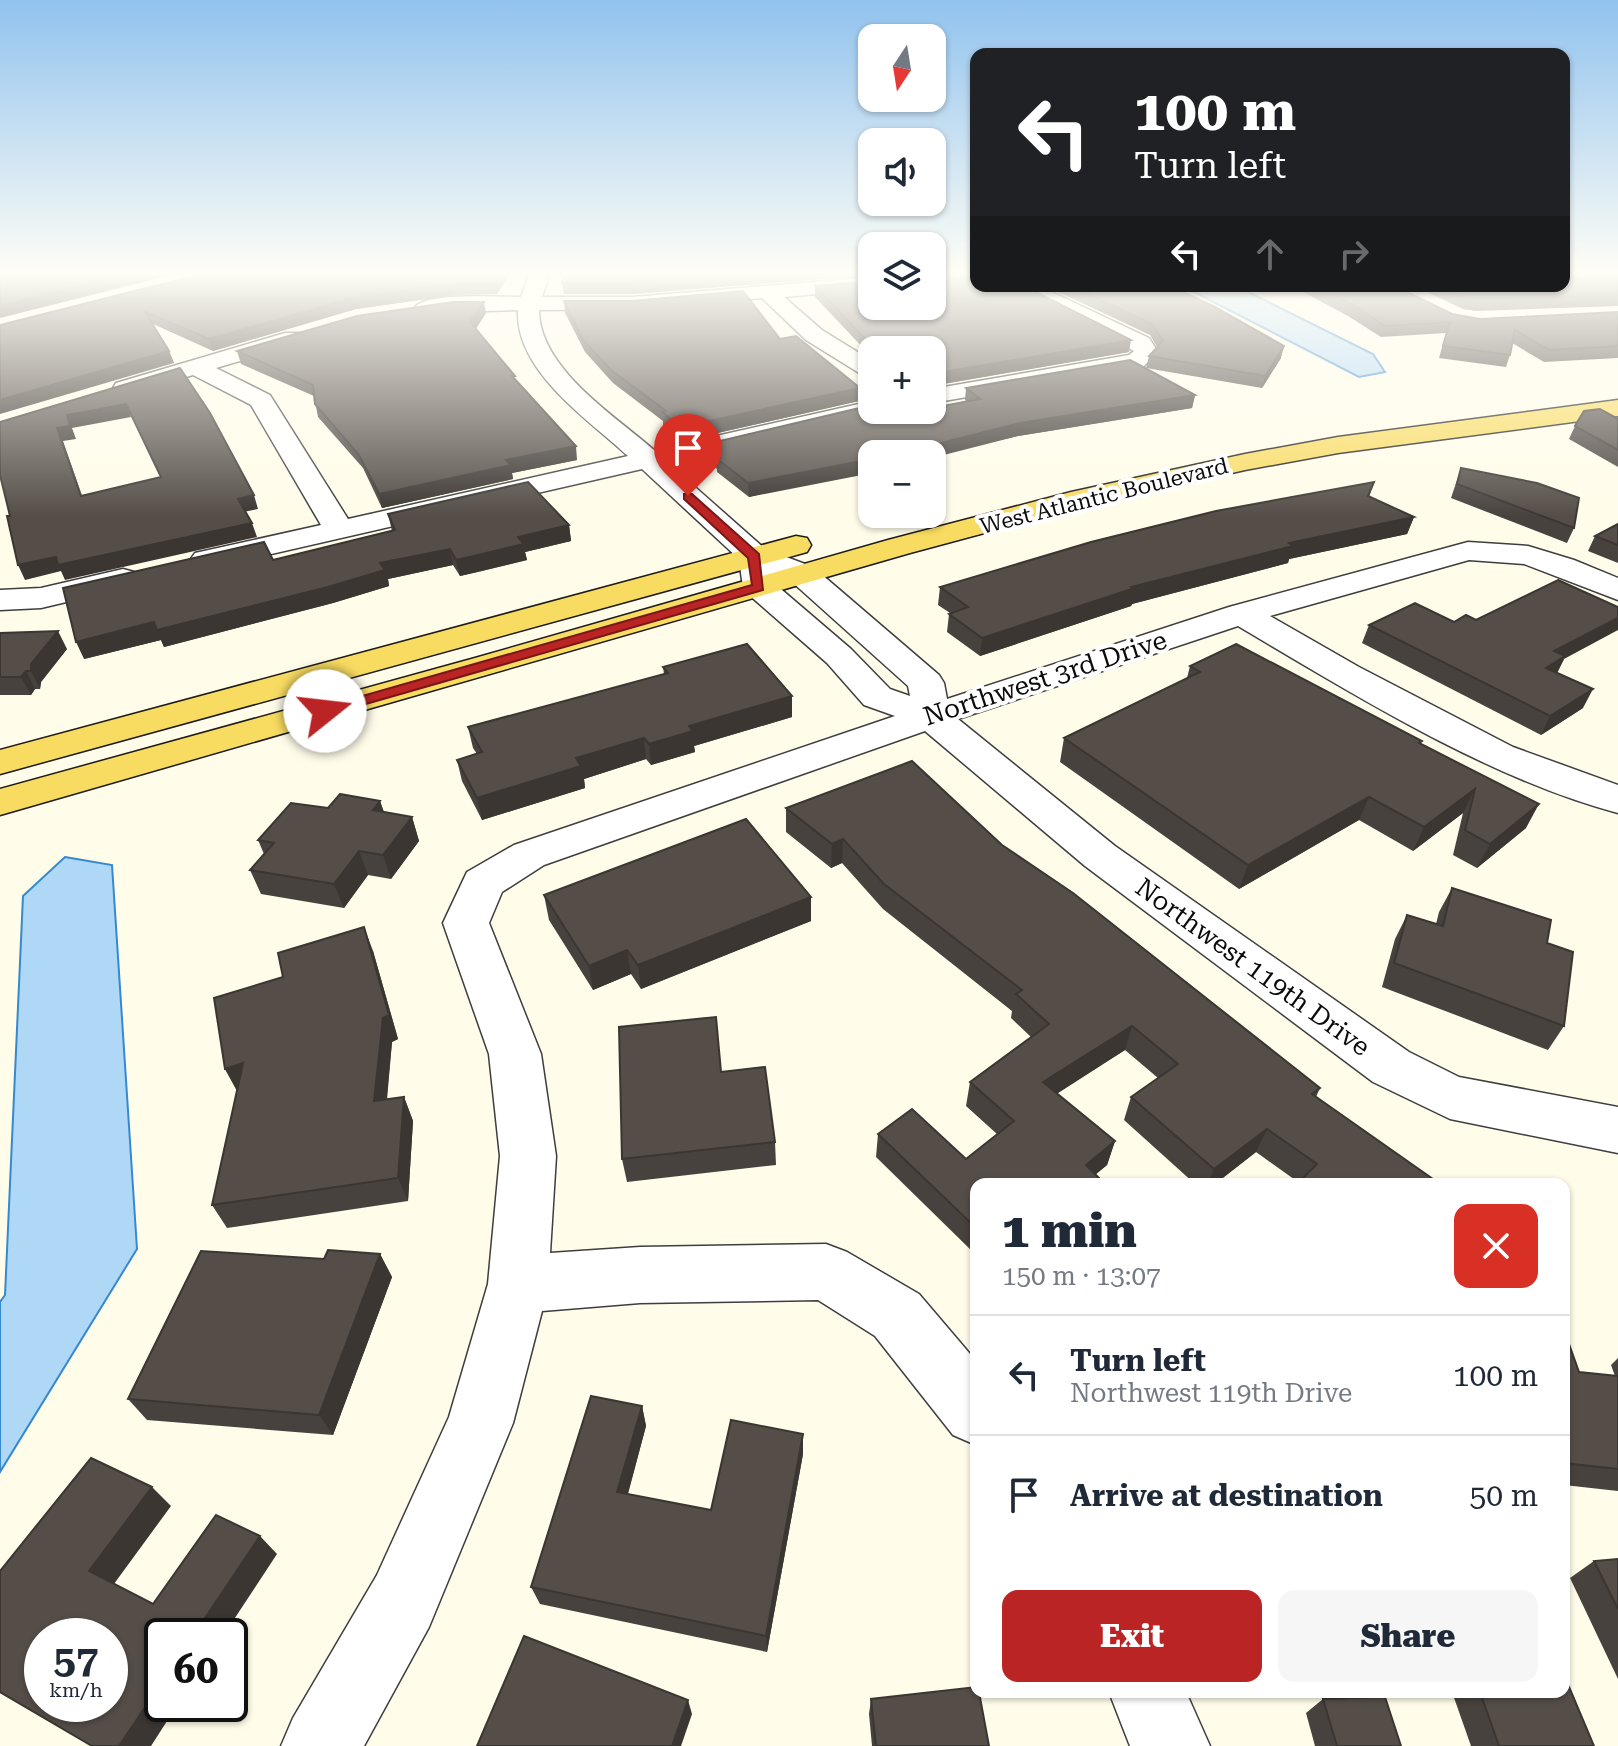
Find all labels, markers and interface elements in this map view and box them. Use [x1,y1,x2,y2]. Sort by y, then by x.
north arrow [858,24,946,112]
map controls [858,24,946,528]
text: 100 m [1134,78,1296,144]
icon: left [1002,80,1106,184]
button: sound [858,128,946,216]
text: Turn left [1134,145,1286,187]
button: layers [858,232,946,320]
icon: left [1164,232,1208,276]
icon: ahead [1248,232,1292,276]
icon: right [1332,232,1376,276]
button: + [858,336,946,424]
pin [654,414,722,496]
icon: arrive [666,426,710,470]
button: − [858,440,946,528]
street label: West Atlantic Boulevard [977,453,1231,539]
street label: Northwest 3rd Drive [920,625,1170,731]
position arrow [283,669,367,753]
street label: Northwest 119th Drive [1130,872,1376,1062]
text: 1 min [1002,1203,1137,1259]
button: close [1454,1204,1538,1288]
text: 150 m · 13:07 [1002,1261,1161,1291]
text: Turn left [1070,1343,1206,1378]
icon: left [1002,1353,1046,1397]
text: 100 m [1453,1358,1538,1393]
text: Northwest 119th Drive [1070,1378,1352,1408]
icon: arrive [1002,1473,1046,1517]
text: Arrive at destination [1070,1478,1383,1513]
text: 50 m [1469,1478,1538,1513]
button: Exit [1002,1590,1262,1682]
button: Share [1278,1590,1538,1682]
speed limit sign: 60 [144,1618,248,1722]
text: 57 [54,1636,98,1683]
text: km/h [49,1678,103,1702]

